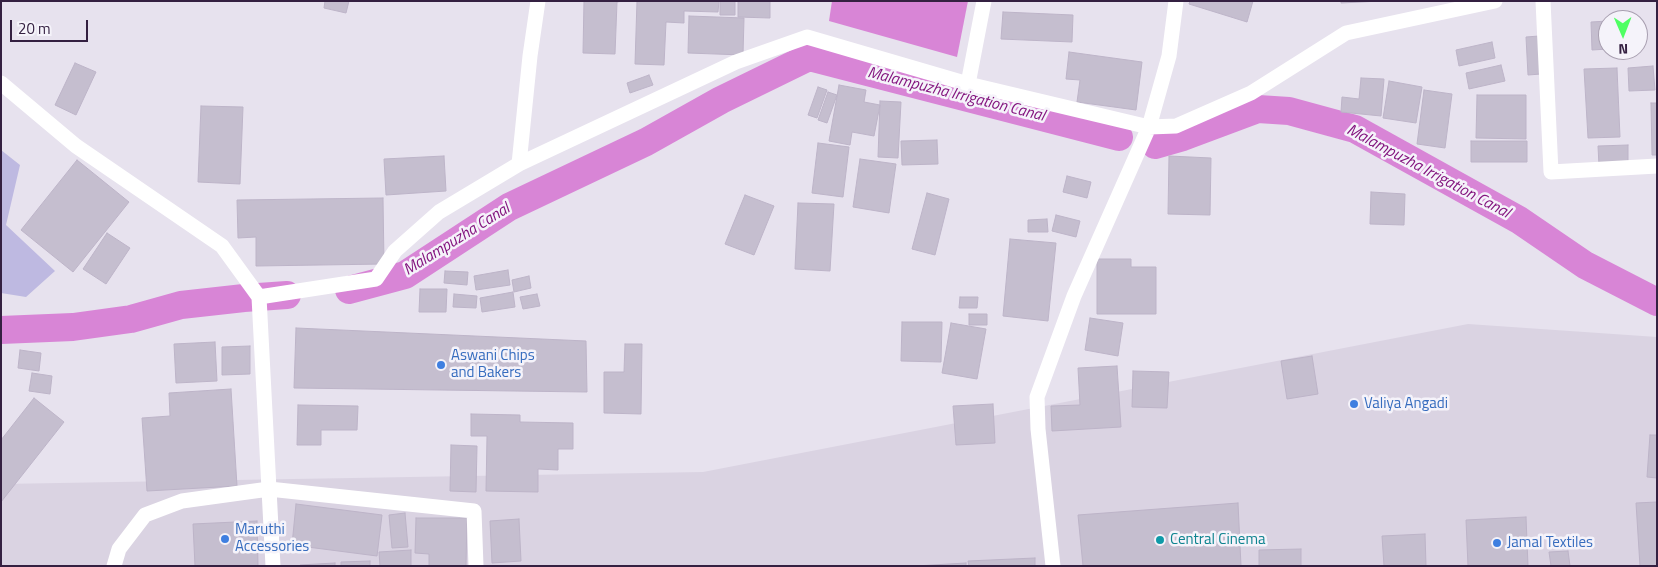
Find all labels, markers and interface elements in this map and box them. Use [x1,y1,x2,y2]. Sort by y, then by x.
scale bar [12,10,90,42]
north arrow [1598,10,1648,60]
text: 20 m [18,17,51,40]
text: N [1618,39,1628,60]
water label: Malampuzha Irrigation Canal [865,64,1047,126]
water label: Malampuzha Irrigation Canal [1343,121,1513,223]
water label: Malampuzha Canal [400,200,514,280]
place label: Aswani Chips and Bakers [451,347,535,382]
marker: Aswani Chips and Bakers [435,359,447,371]
place label: Valiya Angadi [1364,395,1448,413]
marker: Valiya Angadi [1348,398,1360,410]
place label: Maruthi Accessories [235,521,309,556]
place label: Central Cinema [1170,531,1265,549]
marker: Maruthi Accessories [219,533,231,545]
marker: Central Cinema [1154,534,1166,546]
place label: Jamal Textiles [1507,534,1593,552]
marker: Jamal Textiles [1491,537,1503,549]

